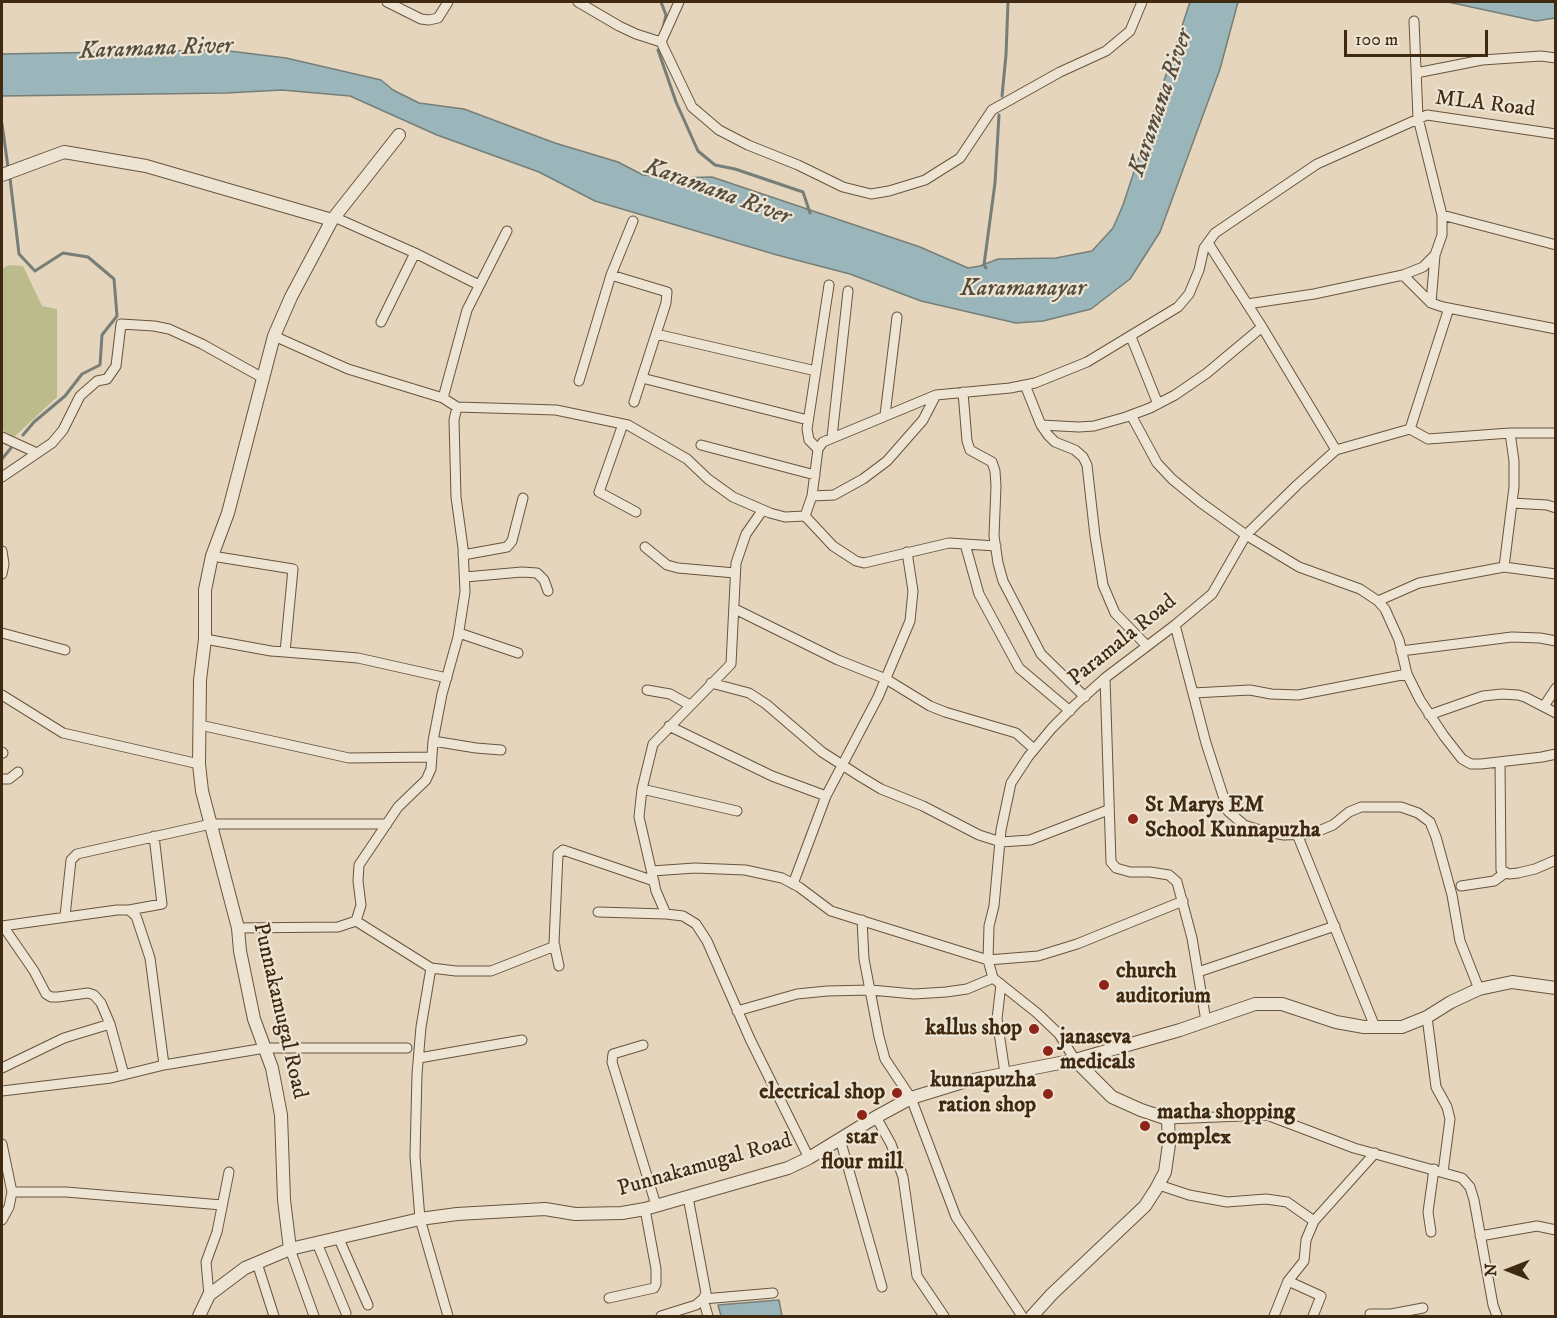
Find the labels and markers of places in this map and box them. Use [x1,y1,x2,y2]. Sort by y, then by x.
place label: St Marys EM School Kunnapuzha [1145,793,1320,844]
marker: St Marys EM School Kunnapuzha [1126,812,1140,826]
place label: church auditorium [1116,959,1211,1010]
marker: church auditorium [1097,978,1111,992]
place label: kallus shop [925,1016,1022,1042]
marker: kallus shop [1027,1022,1041,1036]
place label: janaseva medicals [1060,1025,1135,1076]
marker: janaseva medicals [1041,1044,1055,1058]
place label: kunnapuzha ration shop [930,1068,1036,1120]
place label: electrical shop [759,1080,885,1106]
marker: electrical shop [890,1086,904,1100]
marker: kunnapuzha ration shop [1041,1087,1055,1101]
place label: matha shopping complex [1157,1100,1295,1152]
marker: star flour mill [855,1108,869,1122]
marker: matha shopping complex [1138,1119,1152,1133]
place label: star flour mill [821,1125,903,1176]

